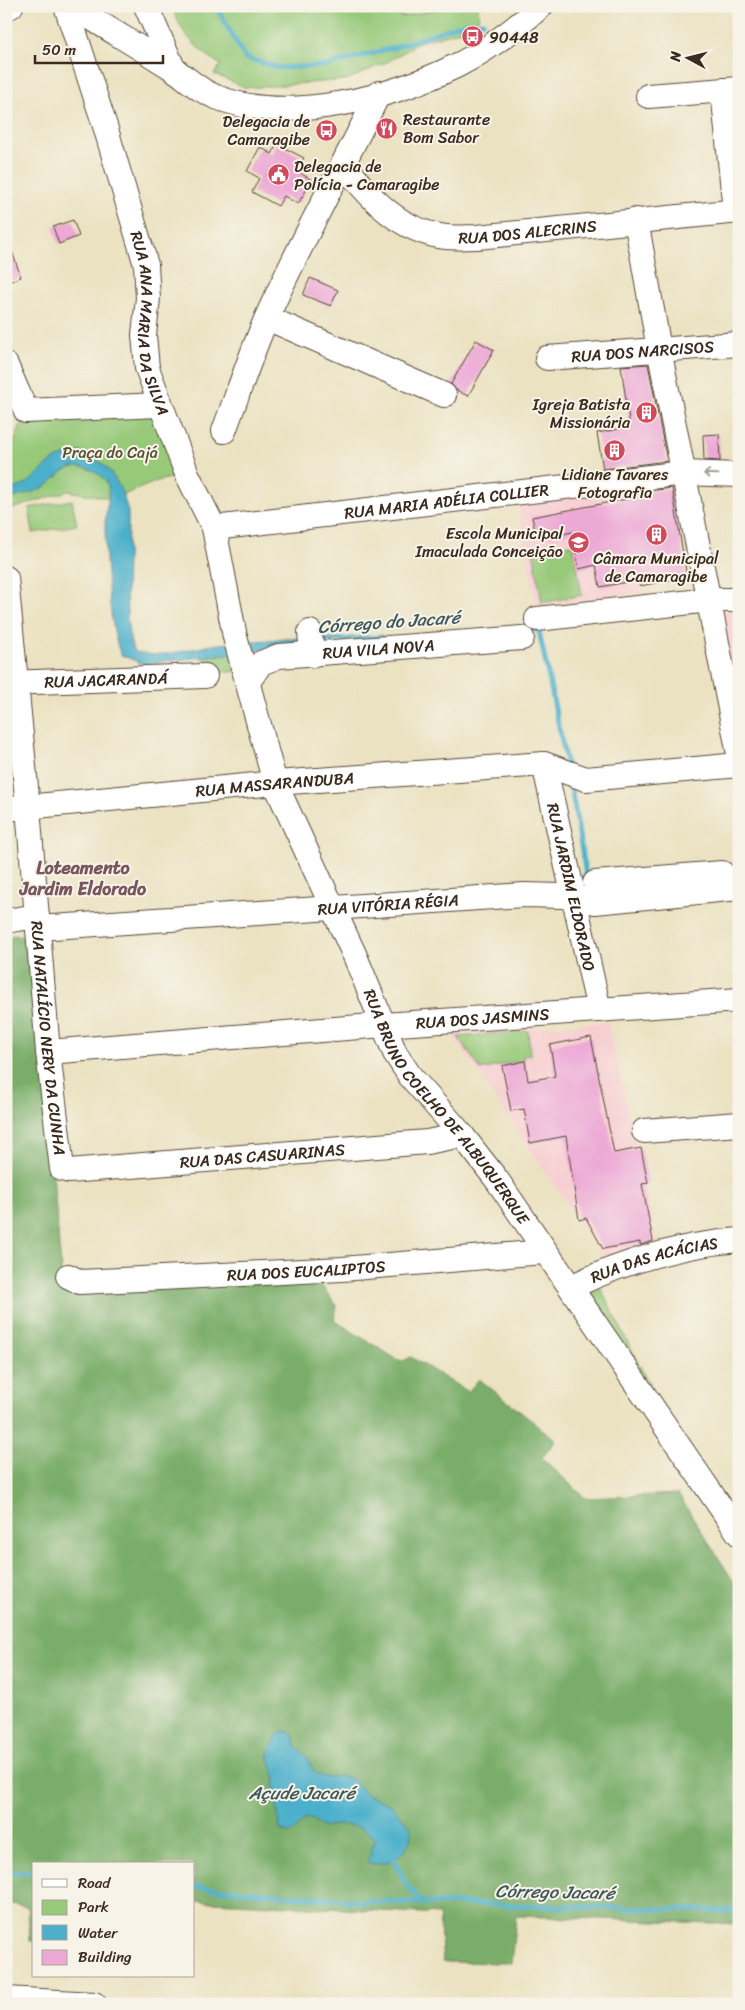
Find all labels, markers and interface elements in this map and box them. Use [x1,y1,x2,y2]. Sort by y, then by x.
place label: 90448 [489,23,539,52]
bus stop icon: 90448 [461,25,485,49]
scale bar [35,32,162,64]
north arrow [662,32,712,82]
text: 50 m [42,37,77,63]
text: N [662,50,689,64]
place label: Restaurante Bom Sabor [403,105,490,152]
place label: Delegacia de Camaragibe [223,107,310,154]
restaurant icon: Restaurante Bom Sabor [375,116,399,140]
bus stop icon: Delegacia de Camaragibe [314,118,338,142]
place label: Delegacia de Polícia - Camaragibe [294,152,439,199]
public building icon: Delegacia de Polícia - Camaragibe [266,163,290,187]
street label: RUA DOS ALECRINS [458,211,598,252]
street label: RUA ANA MARIA DA SILVA [122,227,178,419]
street label: RUA DOS NARCISOS [570,331,715,371]
place label: Igreja Batista Missionária [532,390,631,437]
building icon: Igreja Batista Missionária [634,401,658,425]
park label: Praça do Cajá [62,438,158,467]
building icon: Lidiane Tavares Fotografia [603,438,627,462]
place label: Lidiane Tavares Fotografia [562,460,669,507]
one-way arrow [704,469,720,479]
street label: RUA MARIA ADÉLIA COLLIER [343,474,551,527]
place label: Escola Municipal Imaculada Conceição [415,519,563,566]
building icon: Câmara Municipal de Camaragibe [644,522,668,546]
school or university icon: Escola Municipal Imaculada Conceição [567,530,591,554]
place label: Câmara Municipal de Camaragibe [593,544,719,591]
water label: Córrego do Jacaré [317,601,464,643]
street label: RUA VILA NOVA [321,630,435,667]
street label: RUA JACARANDÁ [44,663,171,696]
street label: RUA MASSARANDUBA [194,763,355,805]
street label: RUA JARDIM ELDORADO [539,800,604,974]
district label: Loteamento Jardim Eldorado [19,852,147,905]
street label: RUA VITÓRIA RÉGIA [317,885,460,923]
street label: RUA NATALÍCIO NERY DA CUNHA [23,919,75,1157]
street label: RUA BRUNO COELHO DE ALBUQUERQUE [356,984,538,1231]
street label: RUA DOS JASMINS [415,999,550,1037]
street label: RUA DAS CASUARINAS [179,1134,346,1176]
street label: RUA DAS ACÁCIAS [586,1228,720,1291]
street label: RUA DOS EUCALIPTOS [226,1251,387,1289]
water label: Açude Jacaré [248,1777,358,1809]
legend [32,1862,195,1978]
text: Road [78,1870,111,1896]
water label: Córrego Jacaré [495,1875,618,1909]
text: Park [78,1894,109,1920]
text: Water [78,1920,118,1946]
text: Building [78,1944,132,1970]

